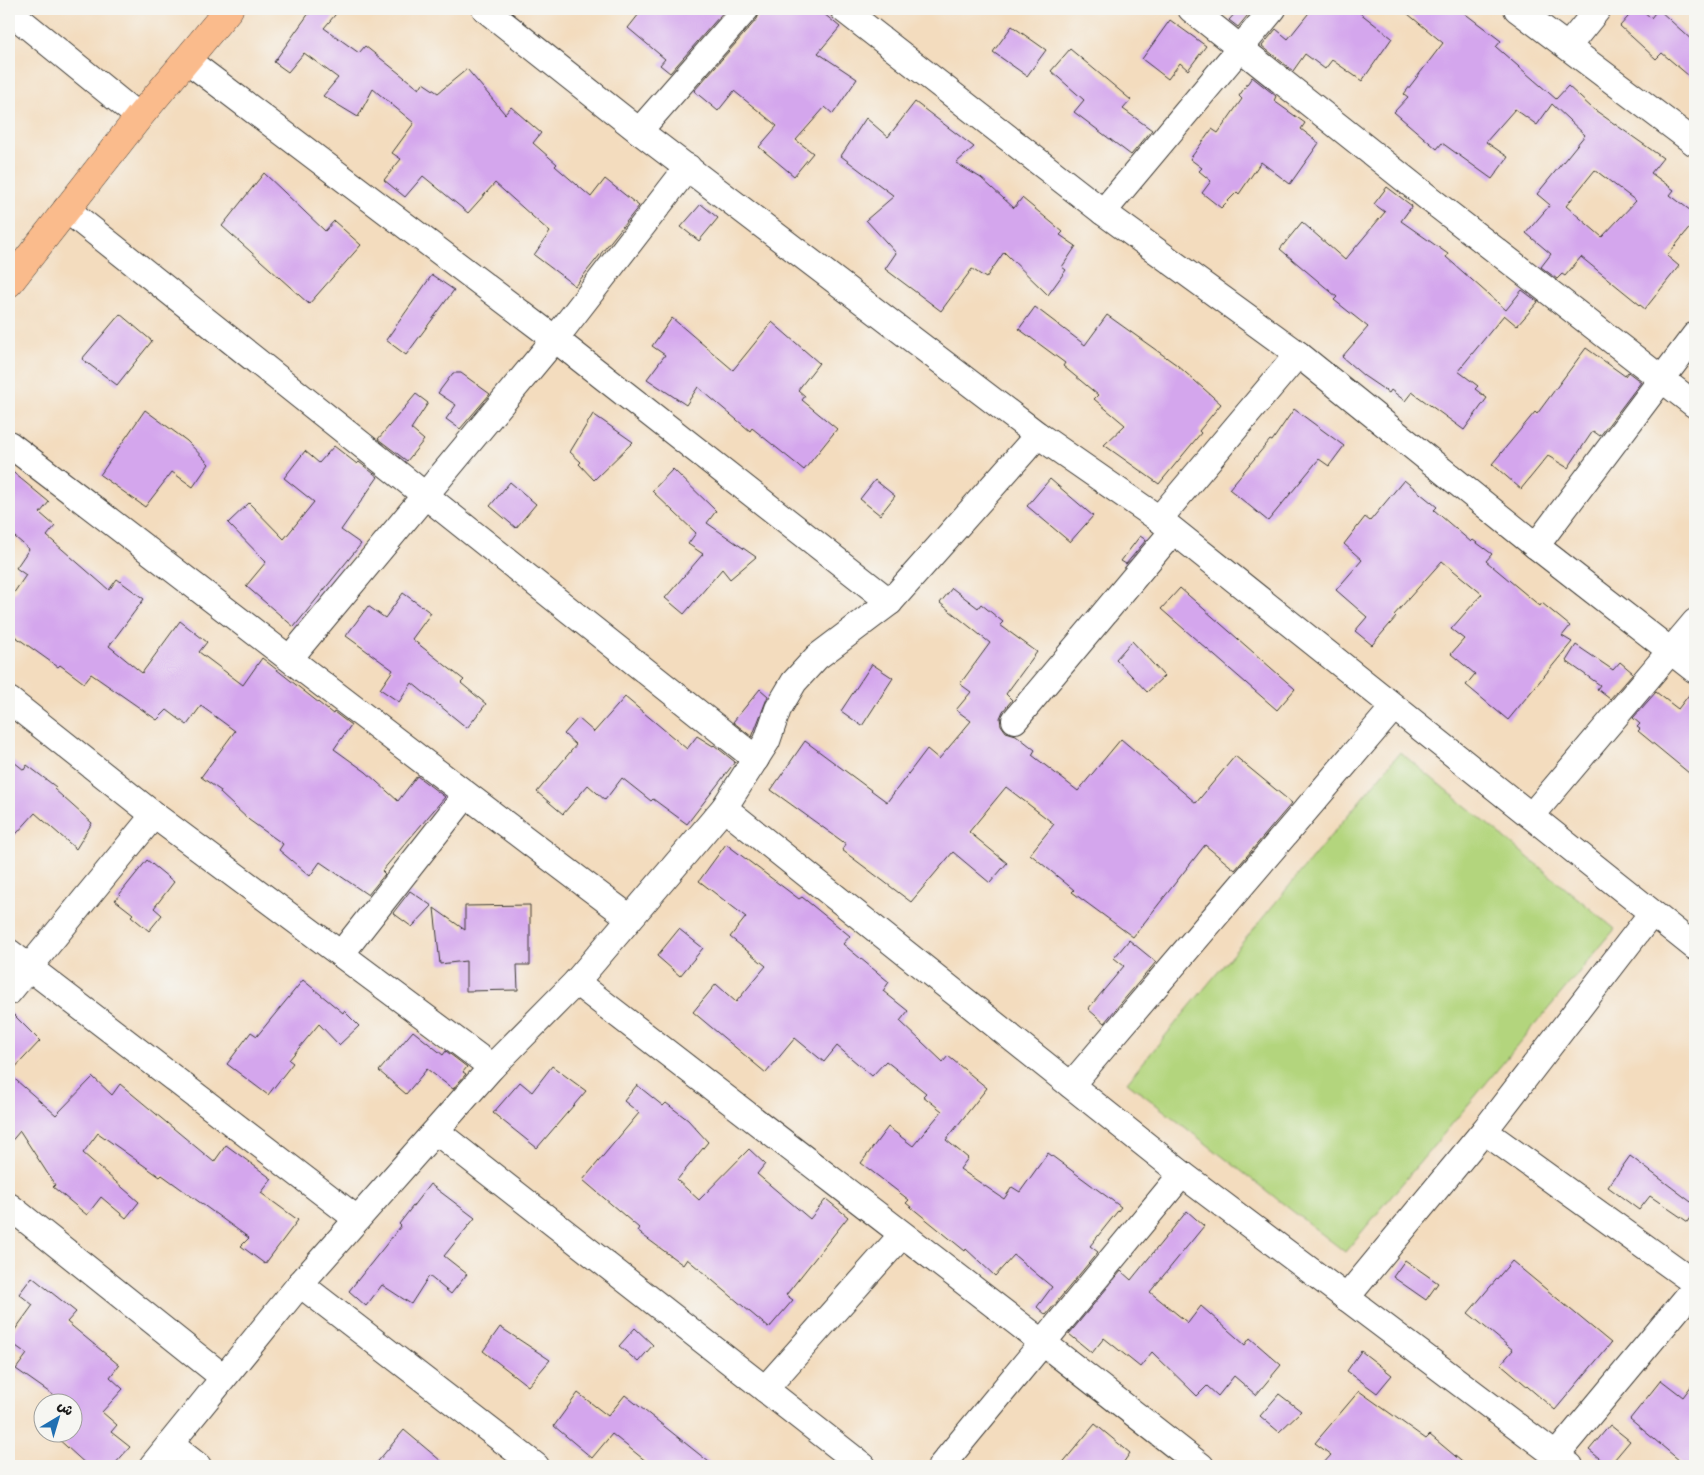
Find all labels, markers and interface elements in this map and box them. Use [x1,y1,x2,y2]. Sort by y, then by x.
north arrow [32,1392,82,1442]
text: ش [54,1396,78,1420]

